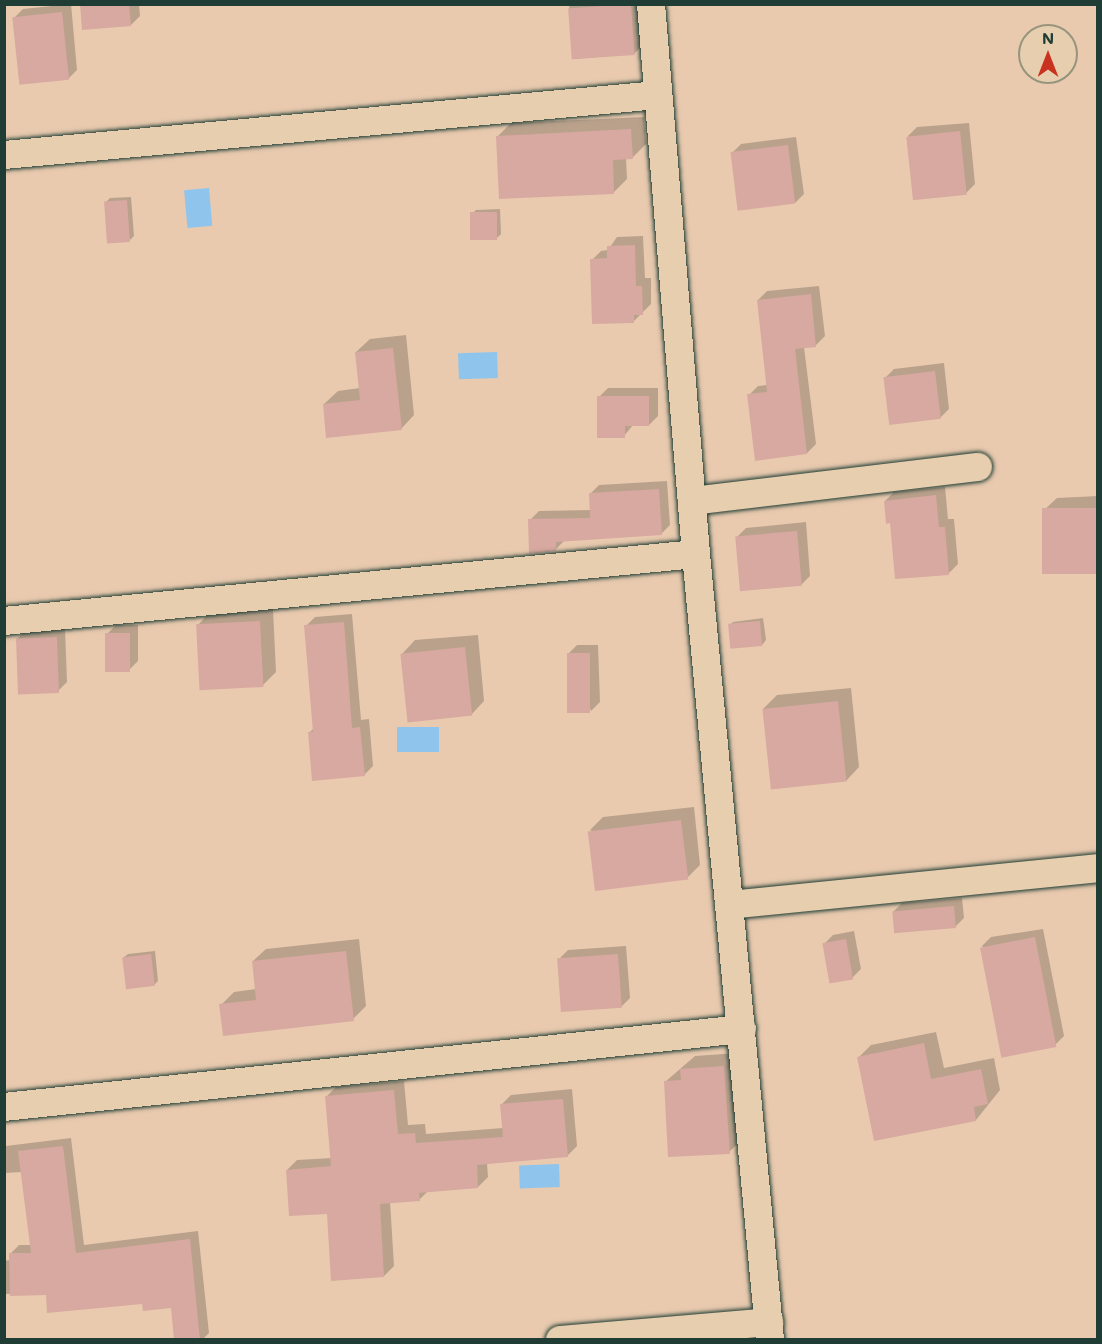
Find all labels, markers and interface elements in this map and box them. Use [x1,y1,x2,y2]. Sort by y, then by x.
north arrow [1018,24,1078,84]
text: N [1042,27,1054,48]

